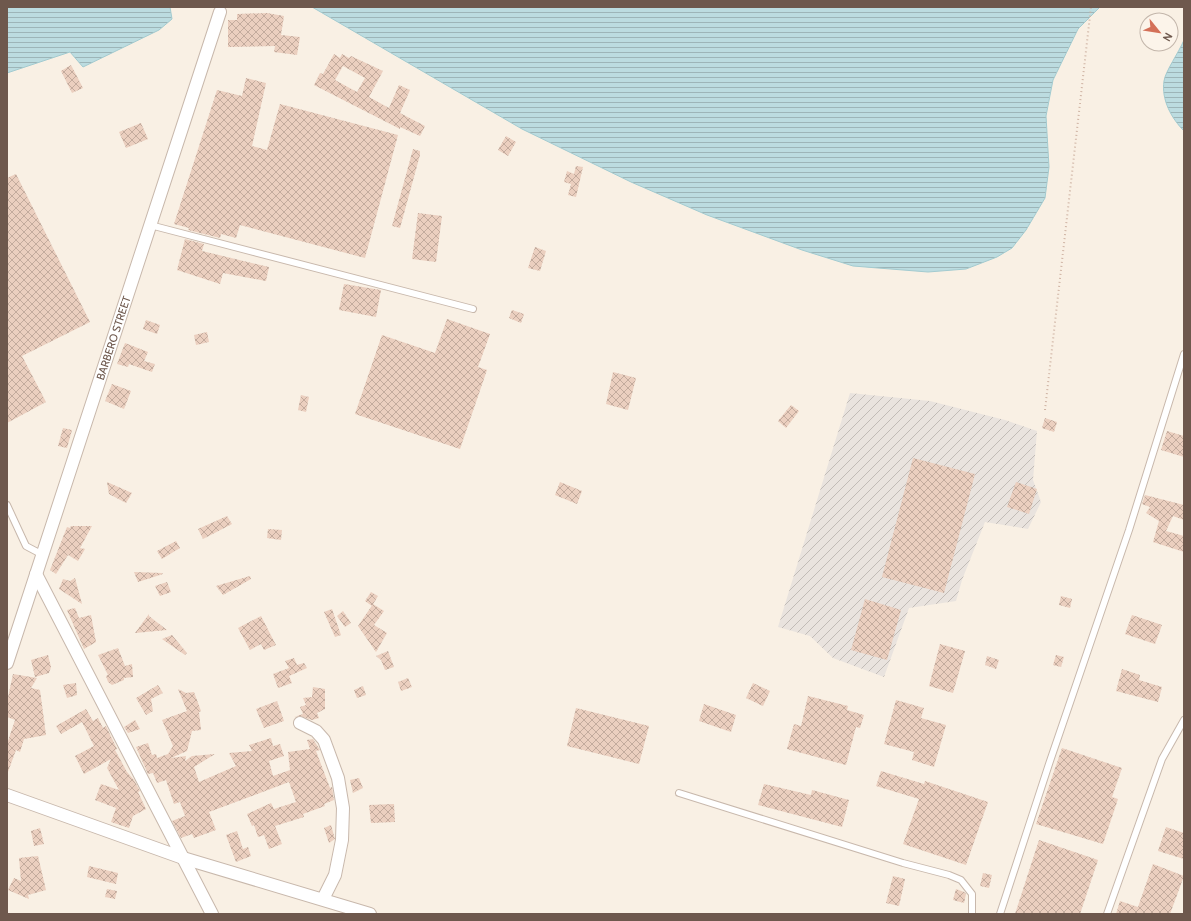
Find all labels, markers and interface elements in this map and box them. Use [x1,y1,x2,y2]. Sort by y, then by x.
north arrow [1139,12,1179,52]
text: N [1160,30,1176,44]
street label: BARBERO STREET [93,294,134,382]

